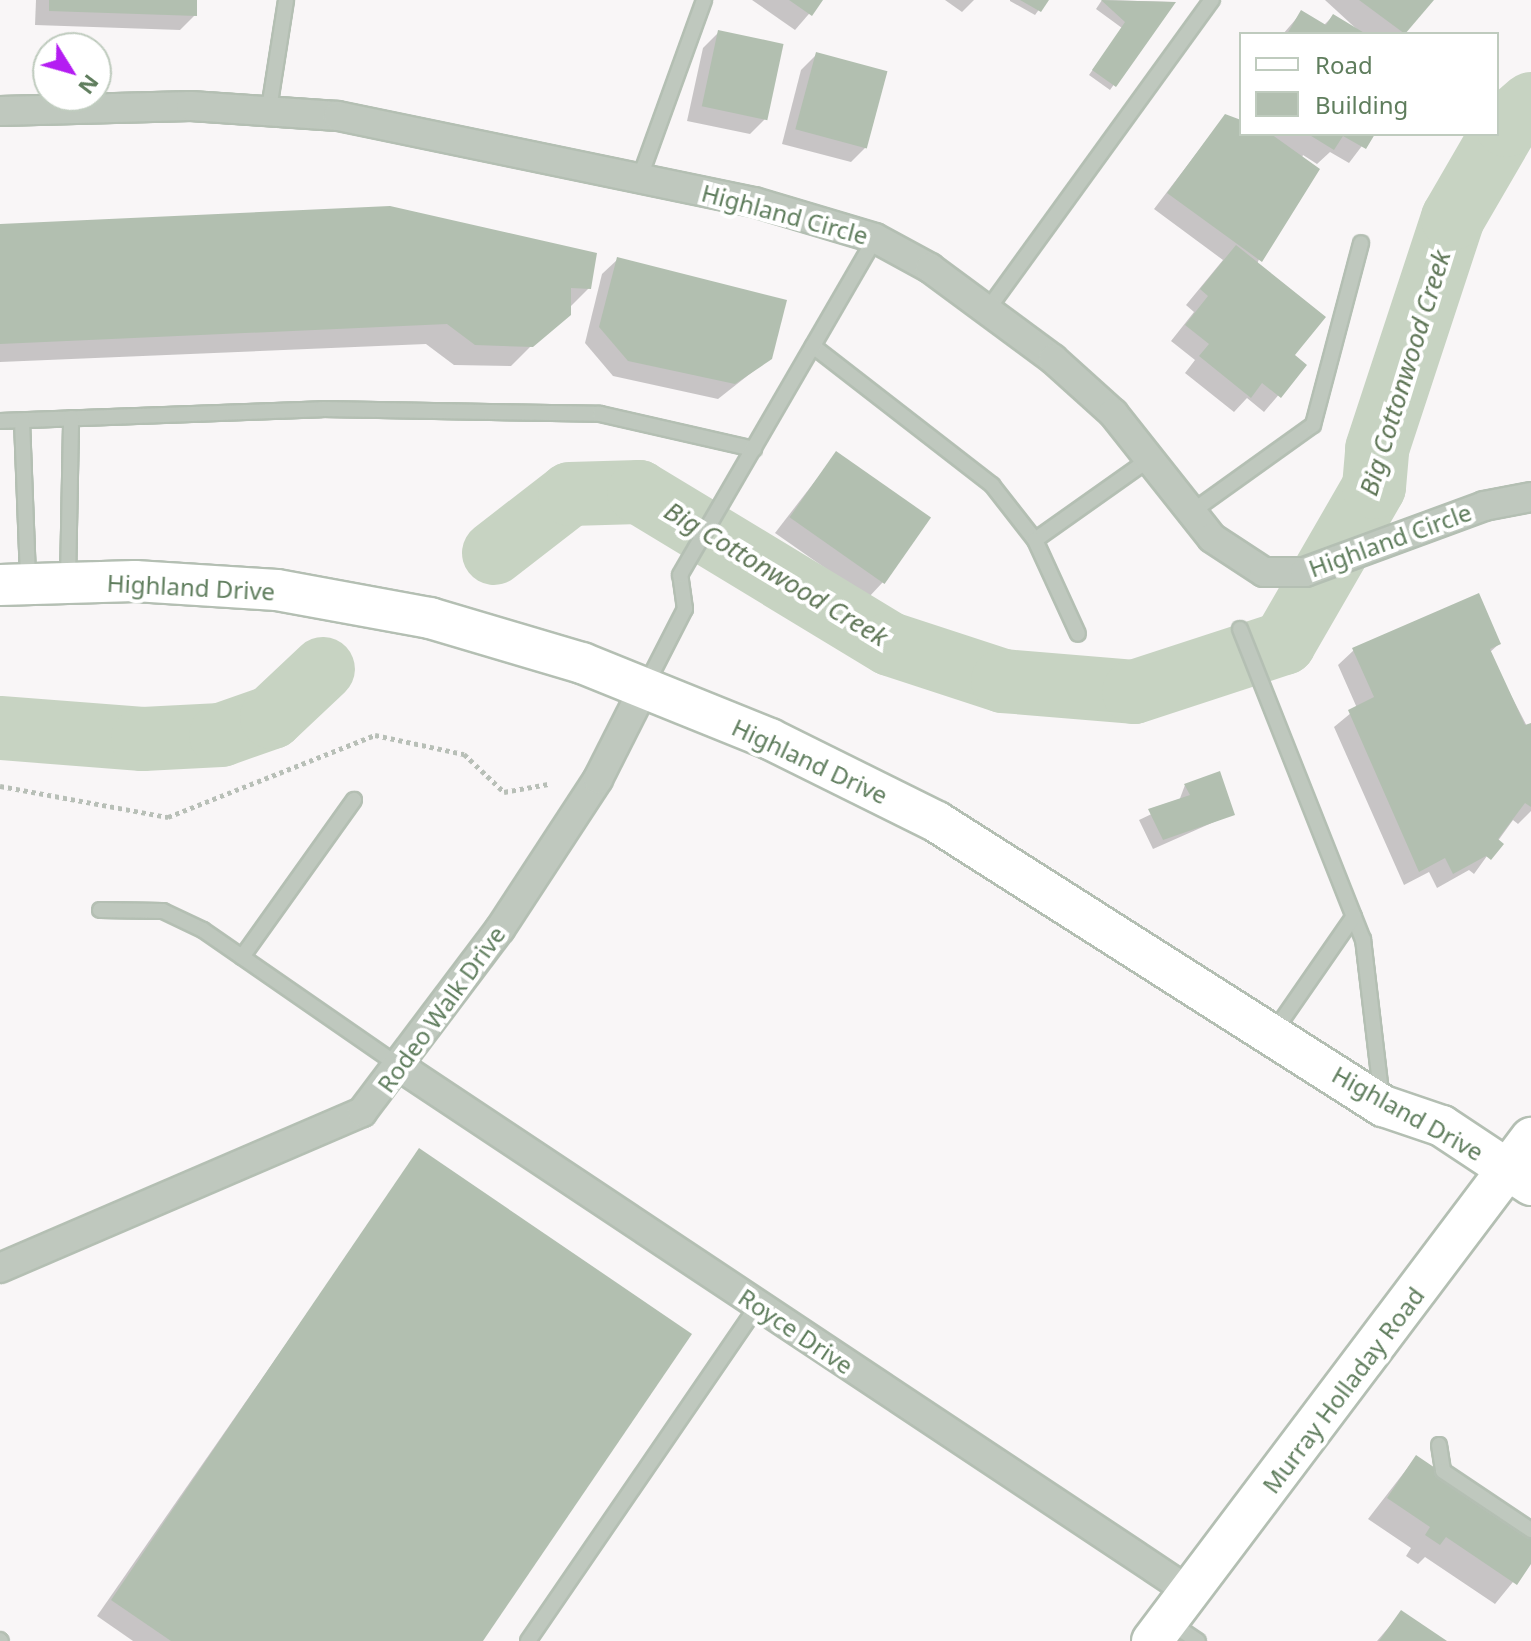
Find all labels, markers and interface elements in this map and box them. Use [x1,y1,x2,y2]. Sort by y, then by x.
north arrow [32,32,112,112]
legend [1239,32,1499,136]
text: Road [1315,48,1373,81]
text: N [72,69,107,101]
text: Building [1315,88,1408,121]
street label: Highland Circle [699,178,871,250]
water label: Big Cottonwood Creek [1353,247,1457,499]
water label: Big Cottonwood Creek [659,495,893,653]
street label: Highland Circle [1305,497,1475,583]
street label: Highland Drive [106,568,276,606]
street label: Highland Drive [728,712,892,810]
street label: Rodeo Walk Drive [371,920,511,1098]
street label: Highland Drive [1327,1060,1489,1166]
street label: Murray Holladay Road [1256,1281,1430,1499]
street label: Royce Drive [733,1282,859,1380]

